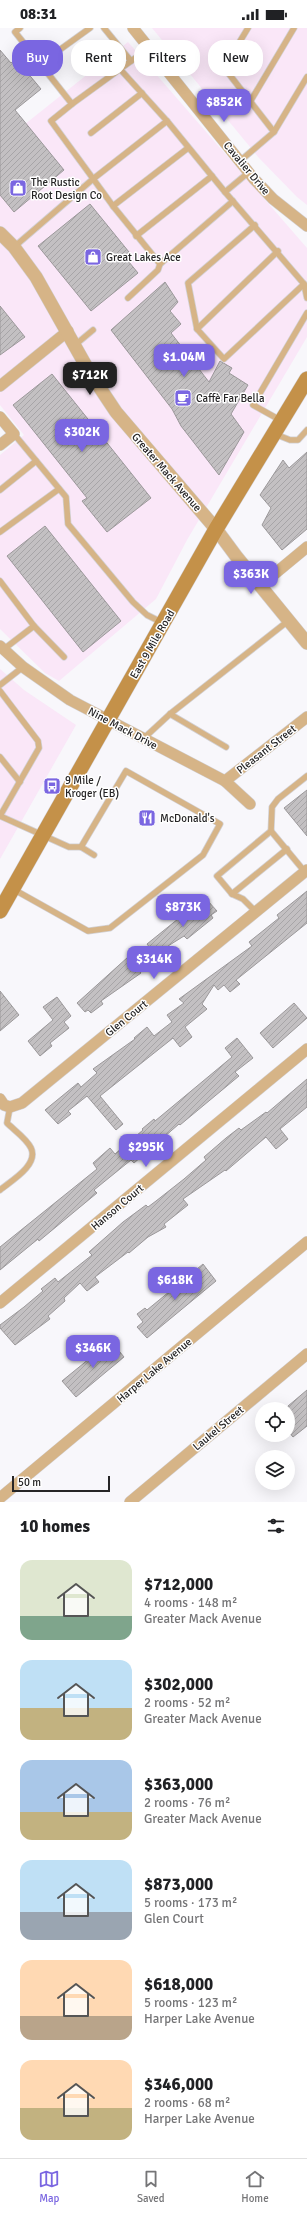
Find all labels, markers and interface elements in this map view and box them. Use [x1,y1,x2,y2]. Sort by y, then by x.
text: 08:31 [20,5,57,23]
chip: Buy [12,40,63,76]
chip: Rent [71,40,126,76]
chip: Filters [134,40,200,76]
chip: New [208,40,263,76]
pin: $852K [196,89,252,123]
text: $852K [206,94,242,110]
street label: Cavalier Drive [221,139,273,198]
place label: The Rustic Root Design Co [31,176,102,202]
shop icon: The Rustic Root Design Co [8,178,28,198]
shop icon: Great Lakes Ace [83,247,103,267]
place label: Great Lakes Ace [106,251,181,264]
pin: $1.04M [151,344,217,378]
text: $1.04M [163,349,205,365]
pin: $712K [62,362,118,396]
text: $712K [72,367,108,383]
cafe icon: Caffè Far Bella [173,388,193,408]
place label: Caffè Far Bella [196,392,265,405]
pin: $302K [54,419,110,453]
text: $302K [64,424,100,440]
street label: Greater Mack Avenue [129,430,204,514]
pin: $363K [223,561,279,595]
text: $363K [233,566,269,582]
street label: East 9 Mile Road [127,607,178,681]
street label: Nine Mack Drive [86,705,160,752]
street label: Pleasant Street [234,722,299,777]
place label: 9 Mile / Kroger (EB) [65,774,119,800]
bus stop icon: 9 Mile / Kroger (EB) [42,776,62,796]
restaurant icon: McDonald's [137,808,157,828]
place label: McDonald's [160,812,215,825]
pin: $873K [155,894,211,928]
text: $873K [165,899,201,915]
pin: $314K [126,946,182,980]
text: $314K [136,951,172,967]
street label: Glen Court [103,997,150,1039]
pin: $295K [118,1134,174,1168]
text: $295K [128,1139,164,1155]
street label: Hanson Court [88,1182,146,1233]
pin: $618K [147,1267,203,1301]
text: $618K [157,1272,193,1288]
pin: $346K [65,1335,121,1369]
street label: Harper Lake Avenue [114,1335,194,1405]
text: $346K [75,1340,111,1356]
map controls [255,1402,295,1490]
button: locate [255,1402,295,1442]
street label: Laukel Street [190,1403,246,1453]
button: layers [255,1450,295,1490]
scale bar [12,1474,110,1493]
text: 50 m [18,1476,41,1489]
icon: filters [265,1515,287,1537]
text: 10 homes [20,1516,90,1537]
text: $712,000 [144,1574,213,1595]
icon: home [52,1576,100,1624]
text: 4 rooms · 148 m² [144,1595,237,1611]
text: Greater Mack Avenue [144,1611,262,1627]
text: $302,000 [144,1674,213,1695]
icon: home [52,1676,100,1724]
text: 2 rooms · 52 m² [144,1695,230,1711]
text: Greater Mack Avenue [144,1711,262,1727]
text: $363,000 [144,1774,213,1795]
icon: home [52,1776,100,1824]
text: 2 rooms · 76 m² [144,1795,230,1811]
text: Greater Mack Avenue [144,1811,262,1827]
text: $873,000 [144,1874,213,1895]
icon: home [52,1876,100,1924]
text: 5 rooms · 173 m² [144,1895,237,1911]
text: Glen Court [144,1911,204,1927]
text: $618,000 [144,1974,213,1995]
icon: home [52,1976,100,2024]
text: 5 rooms · 123 m² [144,1995,237,2011]
text: Harper Lake Avenue [144,2011,255,2027]
text: $346,000 [144,2074,213,2095]
icon: home [52,2076,100,2124]
text: 2 rooms · 68 m² [144,2095,230,2111]
text: Harper Lake Avenue [144,2111,255,2127]
tab: Map [38,2168,60,2205]
tab: Saved [137,2168,165,2205]
tab: Home [241,2168,269,2205]

